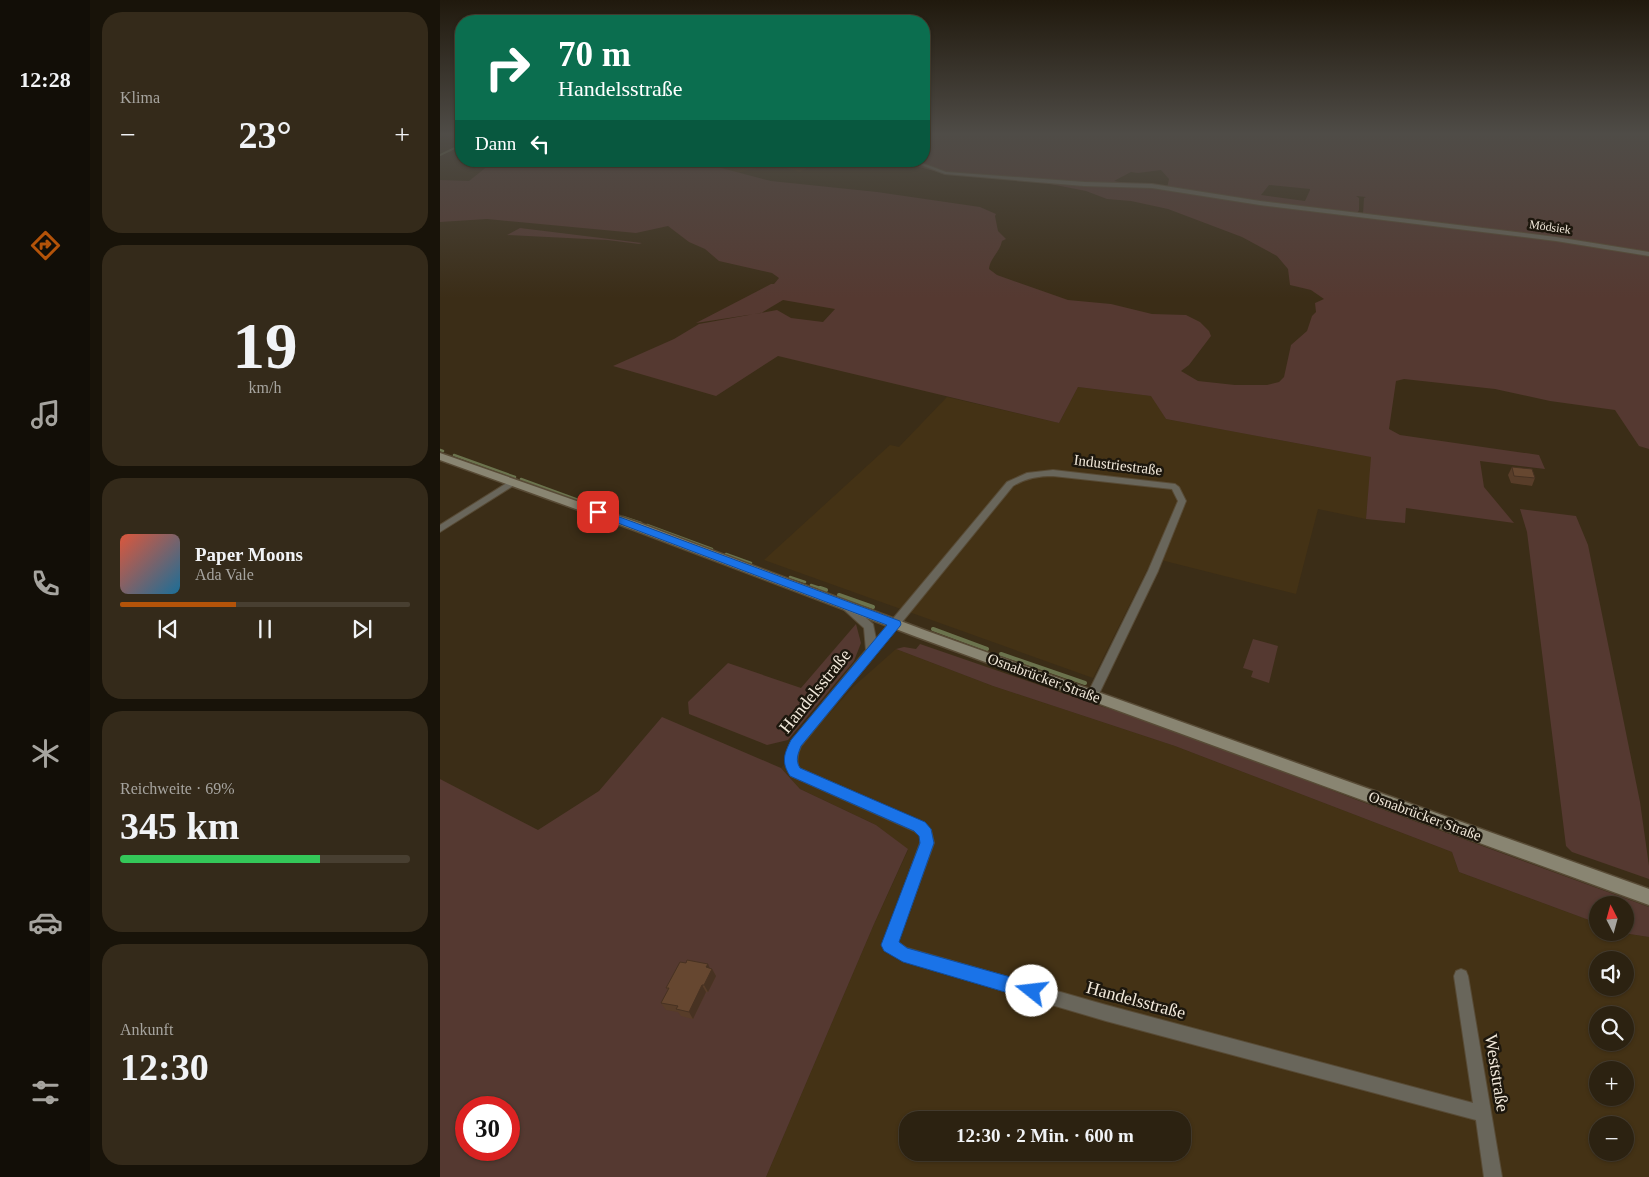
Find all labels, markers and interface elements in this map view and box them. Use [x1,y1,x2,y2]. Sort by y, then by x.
icon: right [475,35,540,100]
text: 70 m [558,35,631,74]
text: 12:28 [19,67,71,92]
text: Handelsstraße [558,76,683,101]
text: Klima [120,89,160,106]
text: 23° [238,114,292,156]
text: − [120,119,136,150]
text: + [394,119,410,150]
icon: left [526,130,554,158]
text: Dann [475,133,516,154]
street label: Mödsiek [1528,217,1572,237]
icon: directions [28,228,63,263]
text: 19 [233,310,298,382]
text: km/h [249,379,281,396]
icon: music [28,397,63,432]
street label: Industriestraße [1073,452,1164,478]
pin [577,491,619,533]
icon: arrive [584,498,612,526]
text: Paper Moons [195,544,303,565]
icon: phone [28,566,63,601]
text: Ada Vale [195,566,254,583]
icon: previous [154,615,182,643]
icon: pause [251,615,279,643]
icon: next [348,615,376,643]
street label: Handelsstraße [775,645,855,737]
street label: Osnabrücker Straße [985,650,1103,706]
icon: climate [28,736,63,771]
text: Reichweite · 69% [120,780,235,797]
street label: Osnabrücker Straße [1366,788,1484,844]
text: 345 km [120,805,239,847]
north arrow [1589,896,1634,941]
map controls [1589,896,1634,1161]
icon: car [28,905,63,940]
button: sound [1589,951,1634,996]
position arrow [1005,964,1057,1016]
street label: Handelsstraße [1084,977,1188,1023]
button: search [1589,1006,1634,1051]
text: Ankunft [120,1021,173,1038]
street label: Weststraße [1481,1033,1513,1113]
text: 12:30 [120,1046,209,1088]
button: + [1589,1061,1634,1106]
icon: filters [28,1075,63,1110]
speed limit sign: 30 [455,1096,520,1161]
button: − [1589,1116,1634,1161]
text: 12:30 · 2 Min. · 600 m [956,1125,1134,1146]

